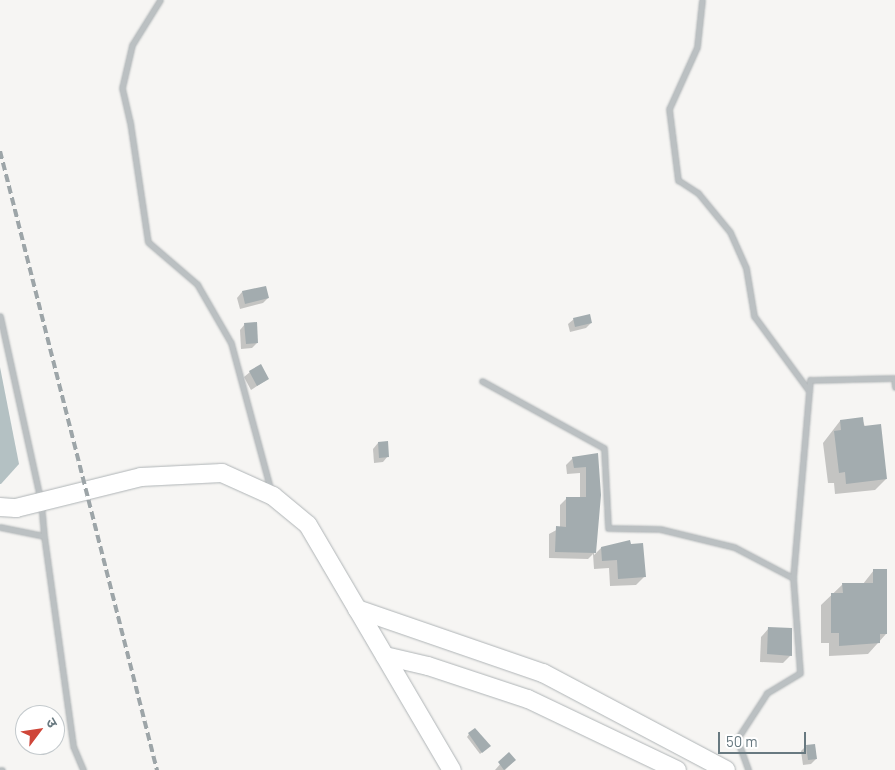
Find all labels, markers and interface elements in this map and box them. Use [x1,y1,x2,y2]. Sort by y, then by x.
north arrow [15,705,65,755]
text: उ [43,715,62,730]
scale bar [720,722,808,754]
text: 50 m [726,732,758,750]

